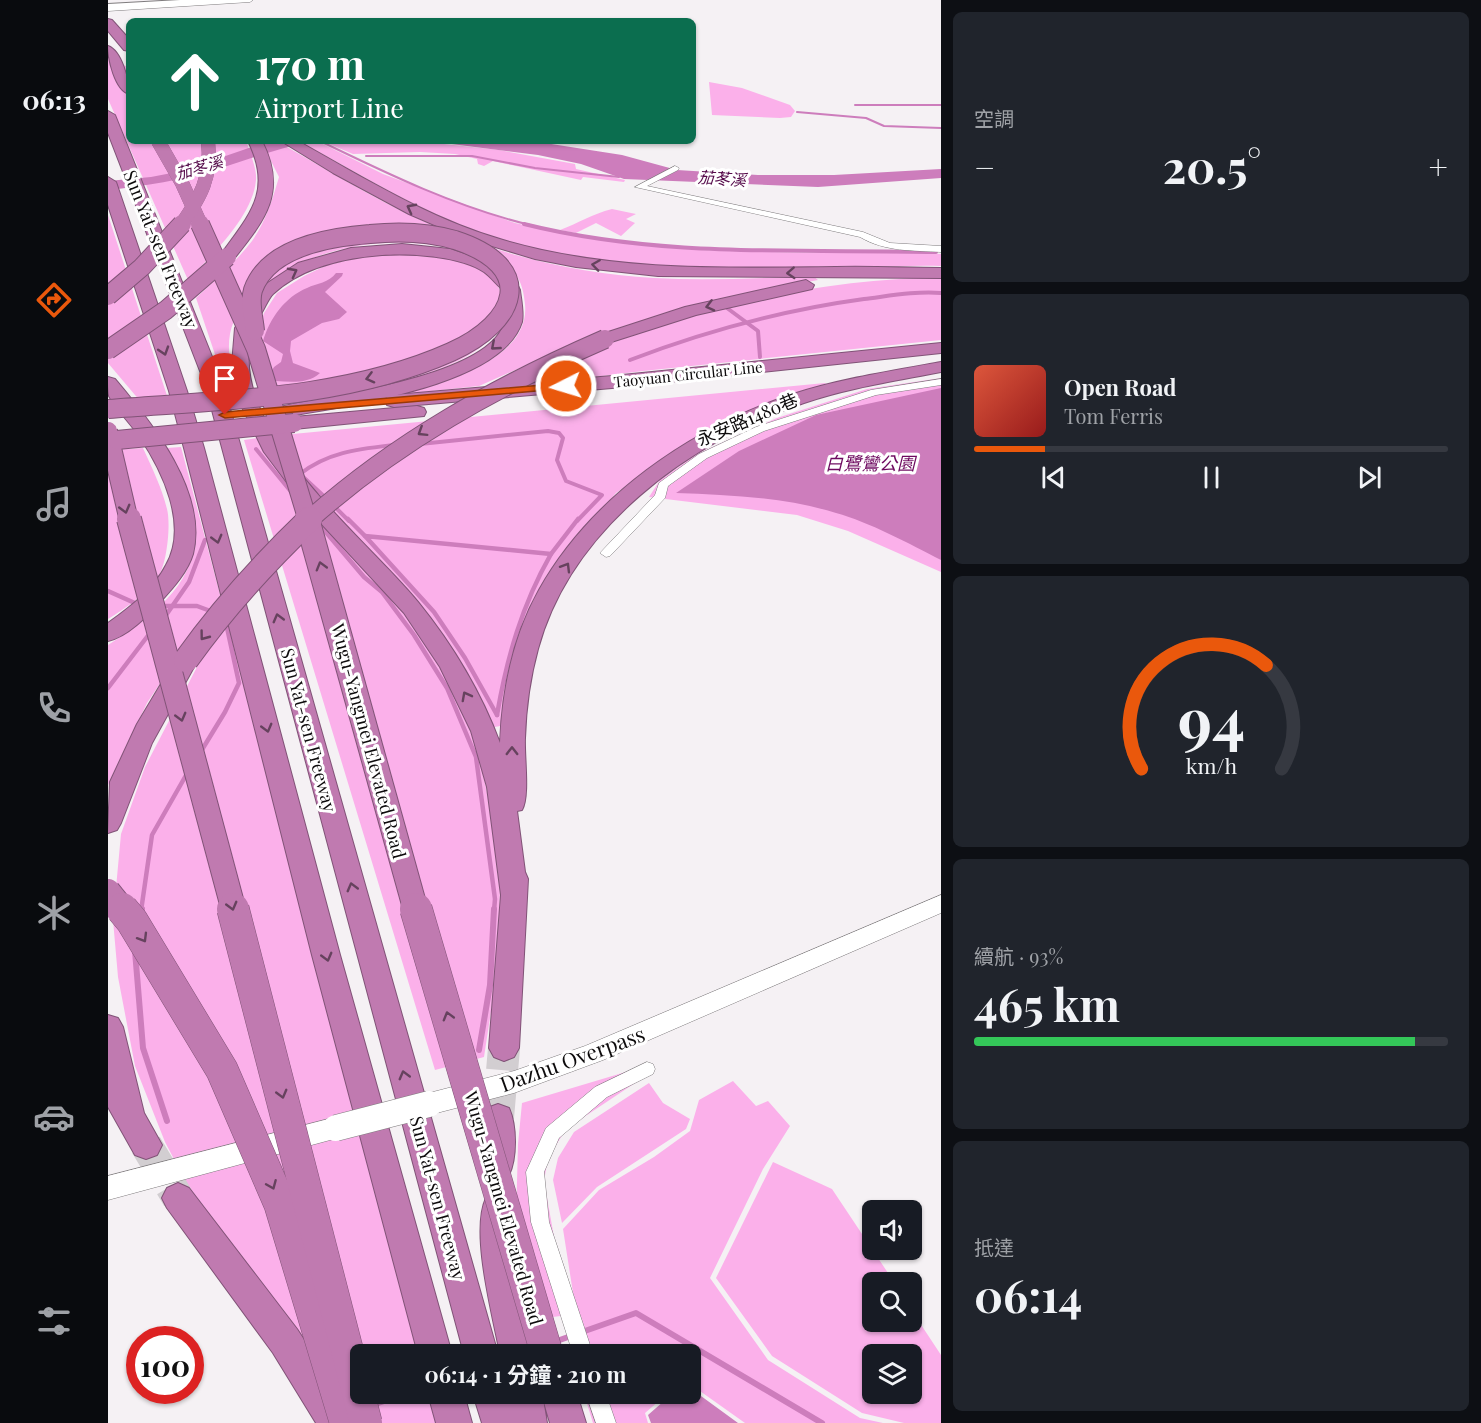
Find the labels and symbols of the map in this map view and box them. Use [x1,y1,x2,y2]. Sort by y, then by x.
water label: 茄苳溪 [173,150,227,184]
street label: Sun Yat-sen Freeway [118,166,204,332]
water label: 茄苳溪 [697,166,749,190]
one-way arrow [407,204,417,215]
one-way arrow [592,259,602,272]
one-way arrow [786,267,795,280]
one-way arrow [287,268,297,279]
one-way arrow [705,299,715,312]
one-way arrow [491,339,502,350]
one-way arrow [157,345,170,356]
pin [199,353,250,415]
position arrow [534,354,598,418]
street label: Taoyuan Circular Line [612,356,764,392]
one-way arrow [365,370,375,383]
street label: 永安路1480巷 [693,387,801,451]
one-way arrow [418,424,428,436]
park label: 白鷺鸞公園 [825,451,918,475]
one-way arrow [118,504,131,514]
one-way arrow [210,534,223,544]
one-way arrow [316,561,328,572]
one-way arrow [558,563,570,573]
one-way arrow [273,614,285,624]
street label: Wugu-Yangmei Elevated Road [326,620,412,862]
one-way arrow [201,629,212,640]
street label: Sun Yat-sen Freeway [276,645,342,815]
one-way arrow [461,691,473,702]
one-way arrow [174,712,187,722]
one-way arrow [259,723,272,733]
one-way arrow [506,747,518,756]
one-way arrow [347,883,359,893]
one-way arrow [225,900,237,910]
one-way arrow [135,932,147,942]
one-way arrow [319,952,332,962]
one-way arrow [443,1011,455,1022]
street label: Dazhu Overpass [496,1019,648,1097]
one-way arrow [399,1071,411,1081]
street label: Wugu-Yangmei Elevated Road [459,1087,549,1328]
one-way arrow [275,1088,287,1099]
street label: Sun Yat-sen Freeway [405,1113,471,1283]
one-way arrow [264,1179,276,1190]
speed limit sign: 100 [126,1326,204,1404]

